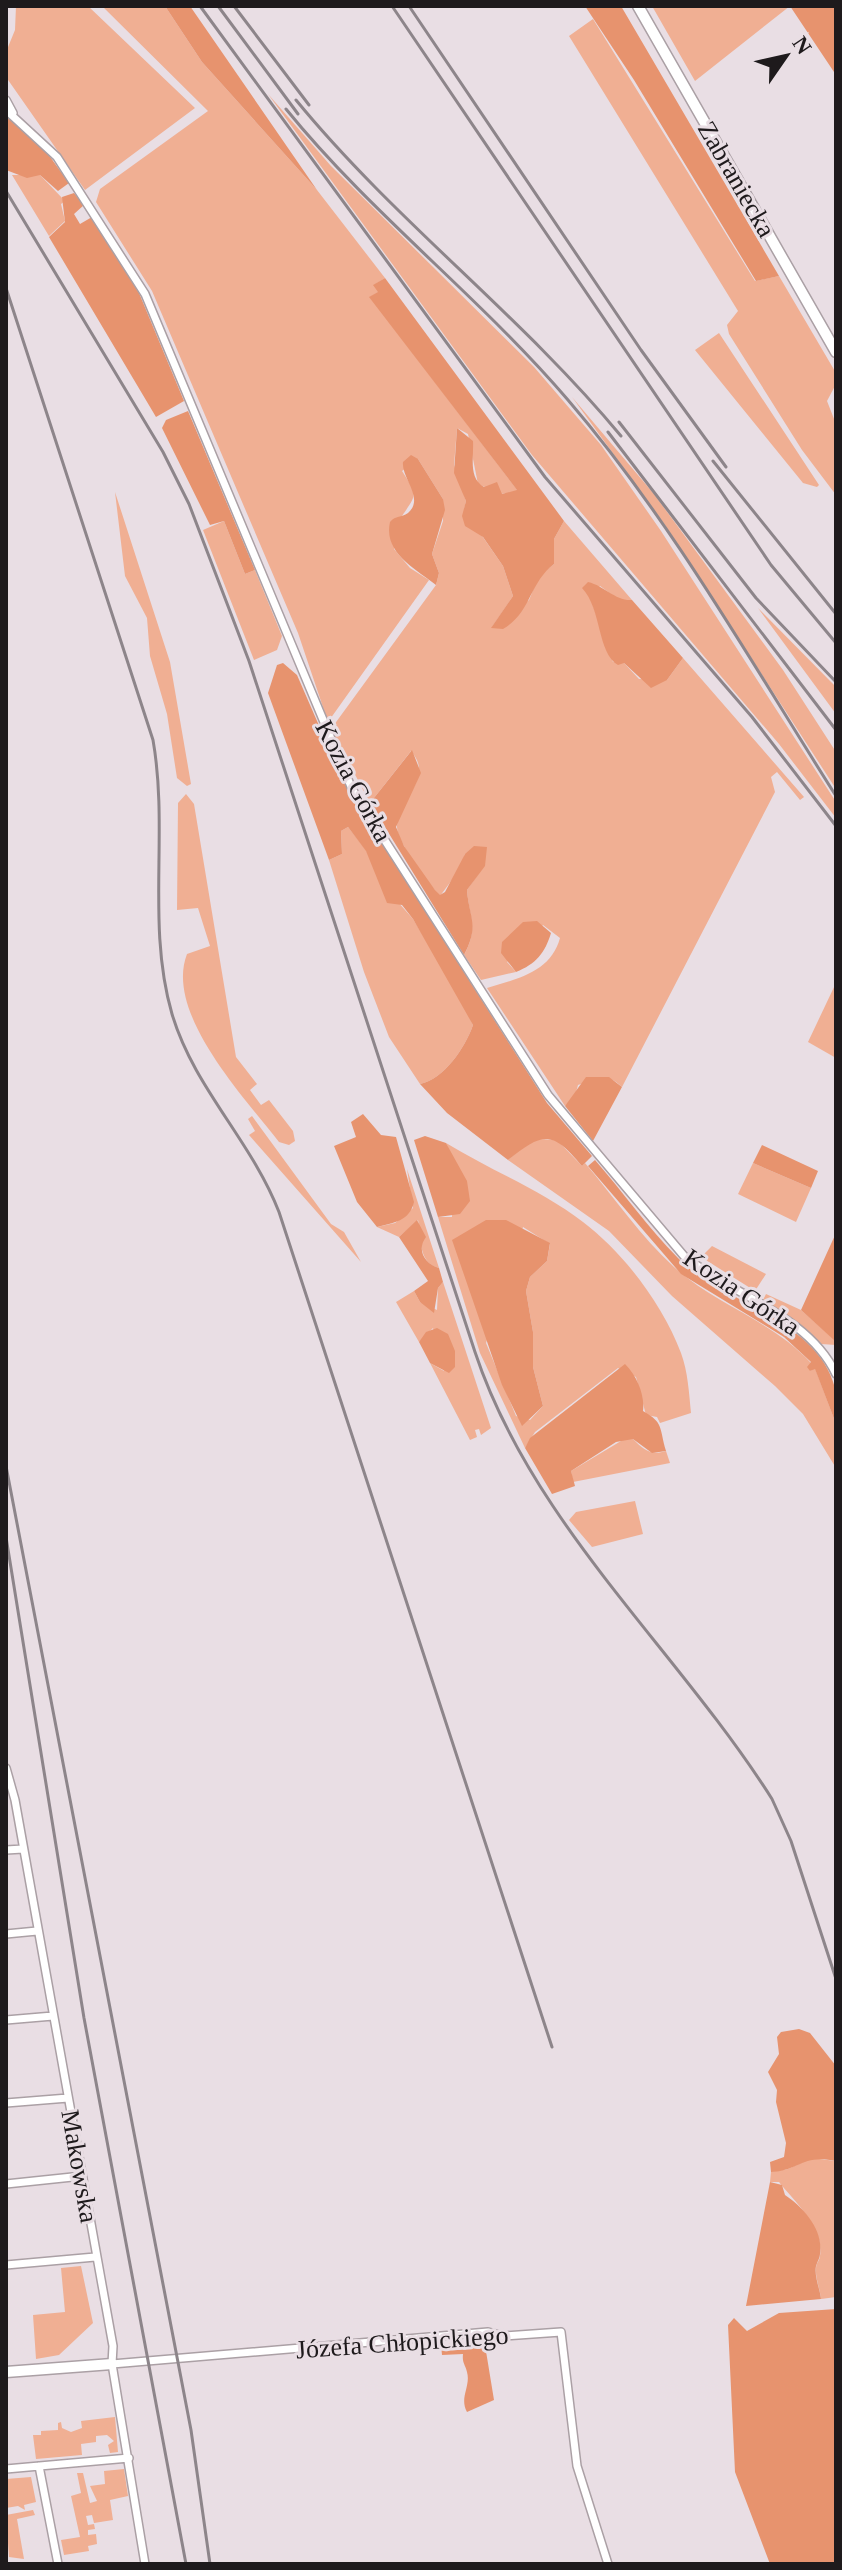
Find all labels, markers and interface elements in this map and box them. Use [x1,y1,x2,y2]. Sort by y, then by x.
north arrow [746,16,826,96]
text: N [787,32,817,59]
street label: Zabraniecka [692,116,781,243]
street label: Kozia Górka [309,715,398,847]
street label: Kozia Górka [678,1243,806,1342]
street label: Makowska [55,2107,104,2225]
street label: Józefa Chłopickiego [295,2321,509,2364]

